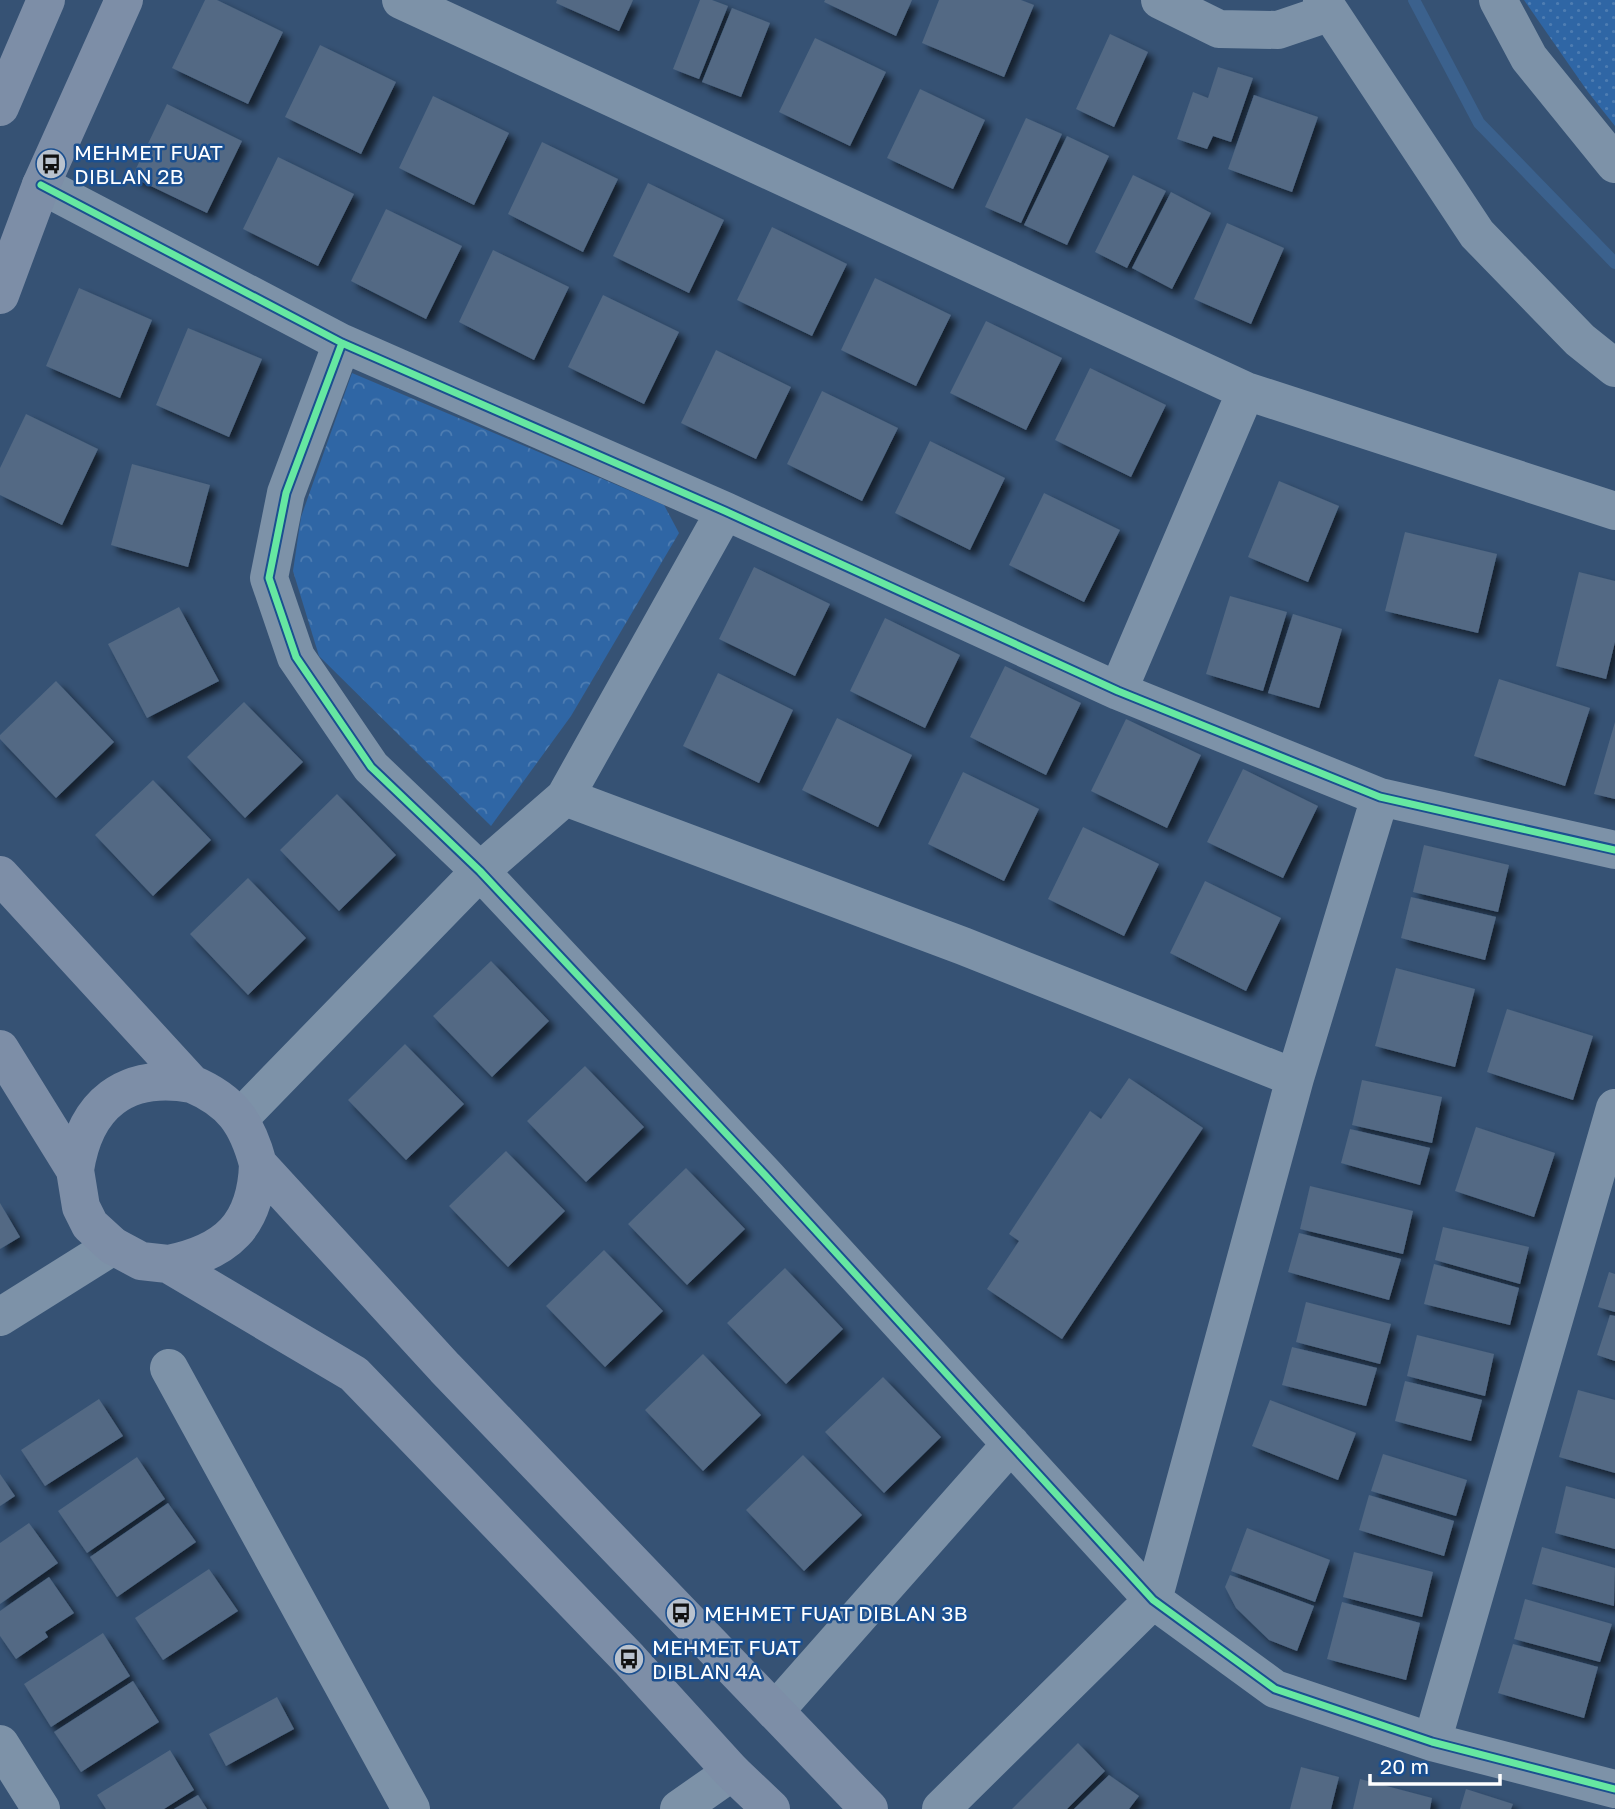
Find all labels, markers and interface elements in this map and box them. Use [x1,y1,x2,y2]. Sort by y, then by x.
place label: MEHMET FUAT DIBLAN 2B [74,139,223,189]
bus stop icon: MEHMET FUAT DIBLAN 2B [34,147,68,181]
bus stop icon: MEHMET FUAT DIBLAN 3B [664,1596,698,1630]
place label: MEHMET FUAT DIBLAN 3B [704,1600,968,1626]
place label: MEHMET FUAT DIBLAN 4A [652,1634,801,1684]
bus stop icon: MEHMET FUAT DIBLAN 4A [612,1642,646,1676]
scale bar [1370,1742,1500,1786]
text: 20 m [1380,1753,1429,1779]

